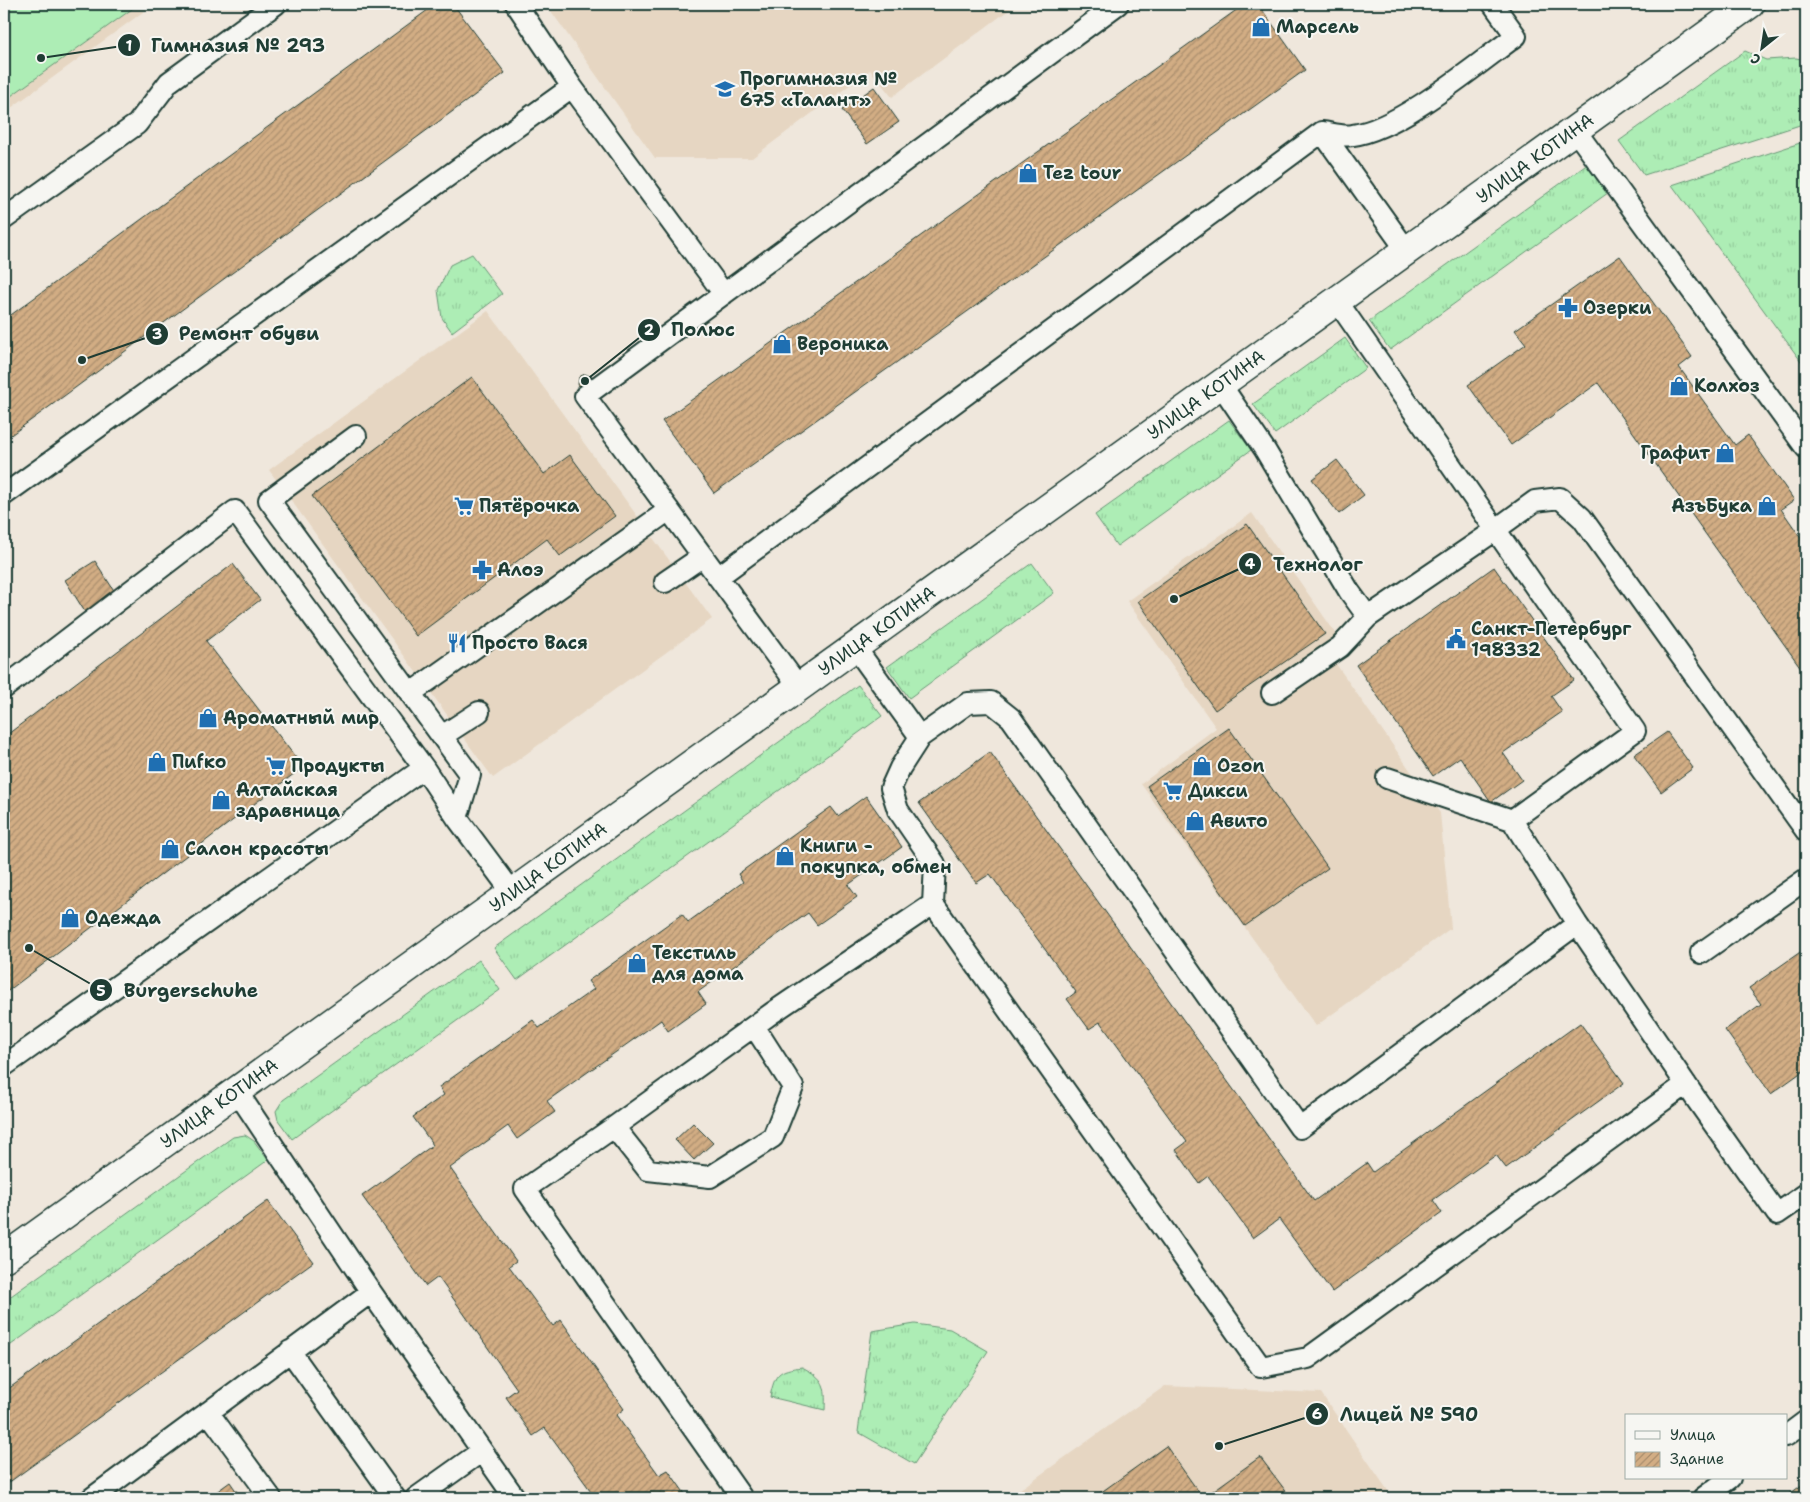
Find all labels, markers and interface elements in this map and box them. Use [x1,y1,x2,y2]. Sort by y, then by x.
place label: Марсель [1276,15,1359,39]
shop icon: Марсель [1250,16,1272,38]
north arrow [1738,22,1788,72]
callout: Гимназия № 293 [116,28,335,62]
text: Гимназия № 293 [151,33,325,58]
text: 1 [126,36,133,56]
text: С [1747,49,1764,69]
place label: Прогимназия № 675 «Талант» [740,67,897,112]
school or university icon: Прогимназия № 675 «Талант» [714,78,736,100]
street label: УЛИЦА КОТИНА [1471,108,1599,209]
place label: Tez tour [1043,161,1122,185]
shop icon: Tez tour [1017,162,1039,184]
place label: Озерки [1583,296,1652,320]
pharmacy icon: Озерки [1557,297,1579,319]
callout: Полюс [636,313,745,347]
callout: Ремонт обуви [144,317,330,351]
text: Полюс [671,317,735,342]
text: 2 [644,320,655,340]
text: Ремонт обуви [179,321,319,346]
text: 3 [152,324,162,344]
place label: Вероника [797,332,889,356]
shop icon: Вероника [771,333,793,355]
street label: УЛИЦА КОТИНА [1142,344,1270,445]
place label: Колхоз [1694,374,1760,398]
shop icon: Колхоз [1668,375,1690,397]
place label: Графит [1641,441,1710,465]
shop icon: Графит [1714,442,1736,464]
place label: Пятёрочка [479,494,580,518]
place label: АзъБука [1671,494,1753,518]
supermarket icon: Пятёрочка [453,495,475,517]
shop icon: АзъБука [1756,495,1778,517]
callout: Технолог [1238,547,1373,581]
text: Технолог [1273,552,1363,577]
text: 4 [1245,554,1256,574]
place label: Алоэ [497,558,544,582]
pharmacy icon: Алоэ [471,559,493,581]
street label: УЛИЦА КОТИНА [814,580,941,681]
place label: Санкт-Петербург 198332 [1471,617,1632,662]
public building icon: Санкт-Петербург 198332 [1445,628,1467,650]
place label: Просто Вася [472,631,588,655]
restaurant icon: Просто Вася [446,632,468,654]
place label: Ароматный мир [223,706,379,730]
shop icon: Ароматный мир [197,707,219,729]
place label: Пиfко [172,750,226,774]
shop icon: Пиfко [146,751,168,773]
place label: Продукты [291,754,385,778]
place label: Ozon [1217,754,1264,778]
supermarket icon: Продукты [265,755,287,777]
shop icon: Ozon [1191,755,1213,777]
place label: Алтайская здравница [236,778,341,823]
place label: Дикси [1188,779,1248,803]
supermarket icon: Дикси [1162,780,1184,802]
shop icon: Алтайская здравница [210,789,232,811]
place label: Авито [1210,809,1268,833]
shop icon: Авито [1184,810,1206,832]
street label: УЛИЦА КОТИНА [485,817,612,918]
place label: Книги - покупка, обмен [800,834,952,879]
place label: Салон красоты [185,837,329,861]
shop icon: Салон красоты [159,838,181,860]
shop icon: Книги - покупка, обмен [774,845,796,867]
place label: Одежда [85,906,162,930]
shop icon: Одежда [59,907,81,929]
place label: Текстиль для дома [652,941,744,986]
shop icon: Текстиль для дома [626,952,648,974]
callout: Burgerschuhe [89,973,268,1007]
text: Burgerschuhe [124,978,258,1003]
text: 5 [96,981,106,1001]
street label: УЛИЦА КОТИНА [156,1053,283,1154]
callout: Лицей № 590 [1305,1397,1488,1431]
text: Лицей № 590 [1340,1402,1478,1427]
text: 6 [1312,1404,1322,1424]
legend [1625,1414,1788,1480]
text: Улица [1670,1425,1716,1445]
text: Здание [1670,1449,1724,1469]

